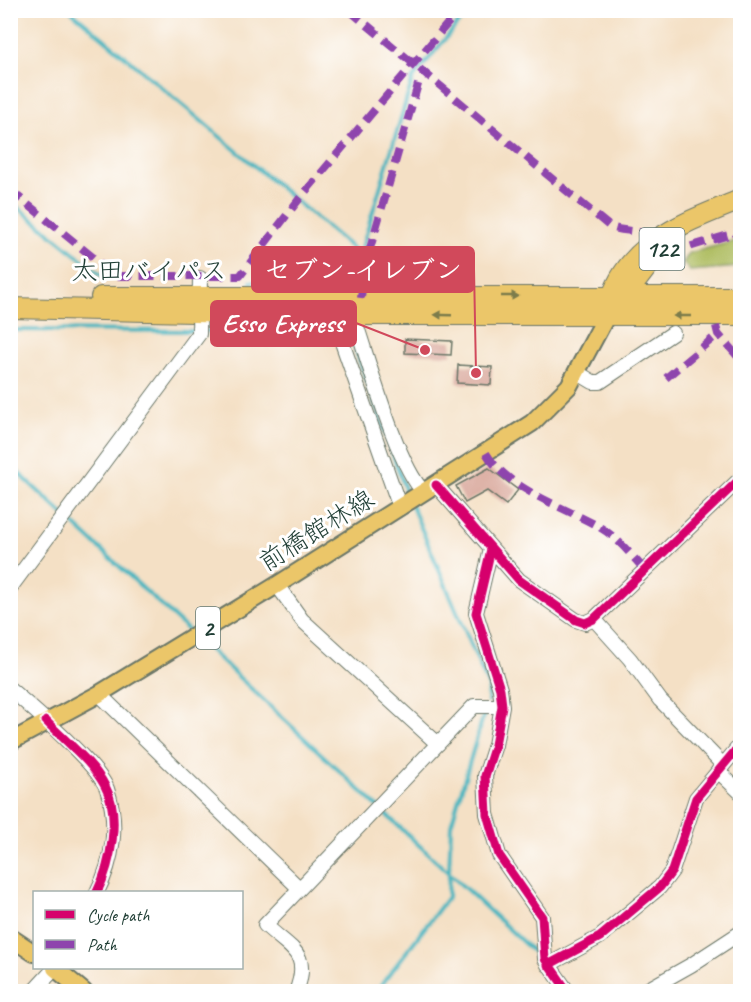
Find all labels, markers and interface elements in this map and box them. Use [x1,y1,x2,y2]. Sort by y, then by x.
road number: 122 [640,228,684,270]
callout: セブン-イレブン [252,247,474,292]
text: セブン-イレブン [264,253,462,287]
street label: 太田バイパス [71,254,227,287]
one-way arrow [500,291,519,301]
callout: Esso Express [211,301,356,346]
text: Esso Express [222,306,346,340]
one-way arrow [434,310,453,320]
one-way arrow [673,311,692,321]
street label: 前橋館林線 [252,482,380,579]
road number: 2 [196,607,220,649]
legend [33,891,243,969]
text: Cycle path [87,904,150,926]
text: Path [87,934,117,956]

